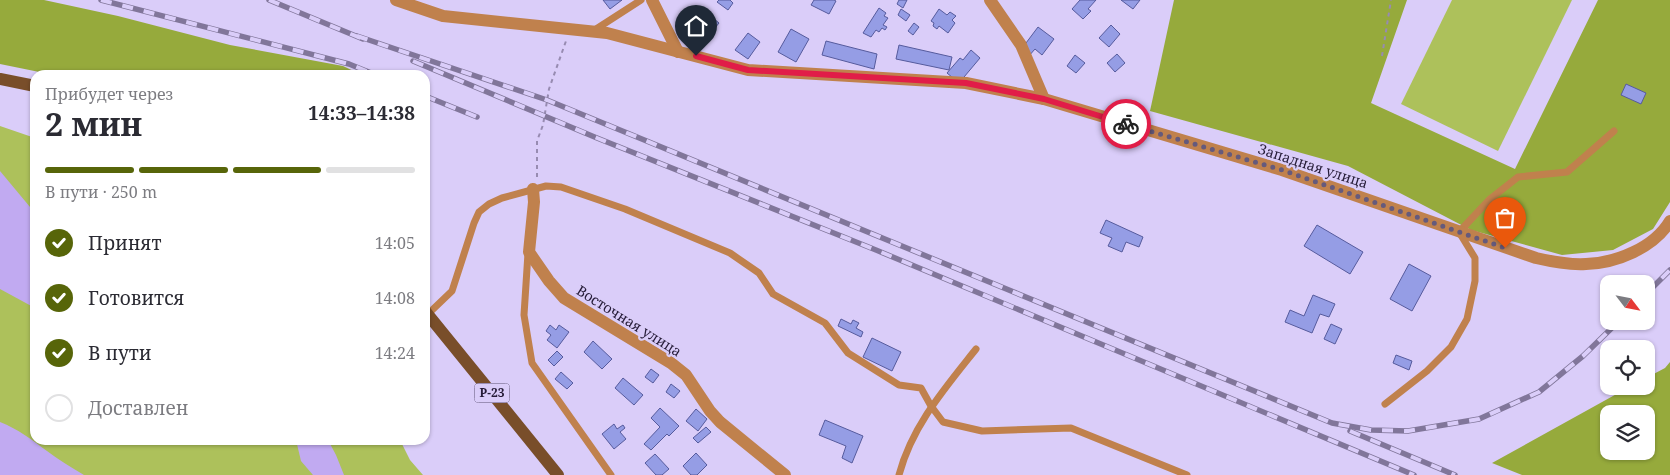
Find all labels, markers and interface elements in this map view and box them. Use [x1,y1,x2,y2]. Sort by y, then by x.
pin [675,5,717,56]
icon: home [682,12,710,40]
text: Прибудет через [45,83,173,105]
courier [1101,99,1151,149]
text: 14:33–14:38 [308,100,415,126]
text: 2 мин [45,102,142,145]
icon: bike [1112,110,1140,138]
street label: Западная улица [1256,139,1370,192]
text: В пути · 250 m [45,181,157,203]
pin [1484,197,1526,248]
icon: bag [1491,204,1519,232]
icon: check [45,229,73,257]
text: Принят [88,230,162,256]
text: 14:05 [375,232,415,254]
north arrow [1600,275,1655,330]
map controls [1600,275,1655,460]
street label: Восточная улица [573,281,685,361]
icon: check [45,284,73,312]
text: Готовится [88,285,184,311]
text: 14:08 [375,287,415,309]
icon: check [45,339,73,367]
text: В пути [88,340,152,366]
button: locate [1600,340,1655,395]
text: 14:24 [375,342,415,364]
road number: Р-23 [474,383,510,402]
text: Доставлен [88,395,188,421]
button: layers [1600,405,1655,460]

